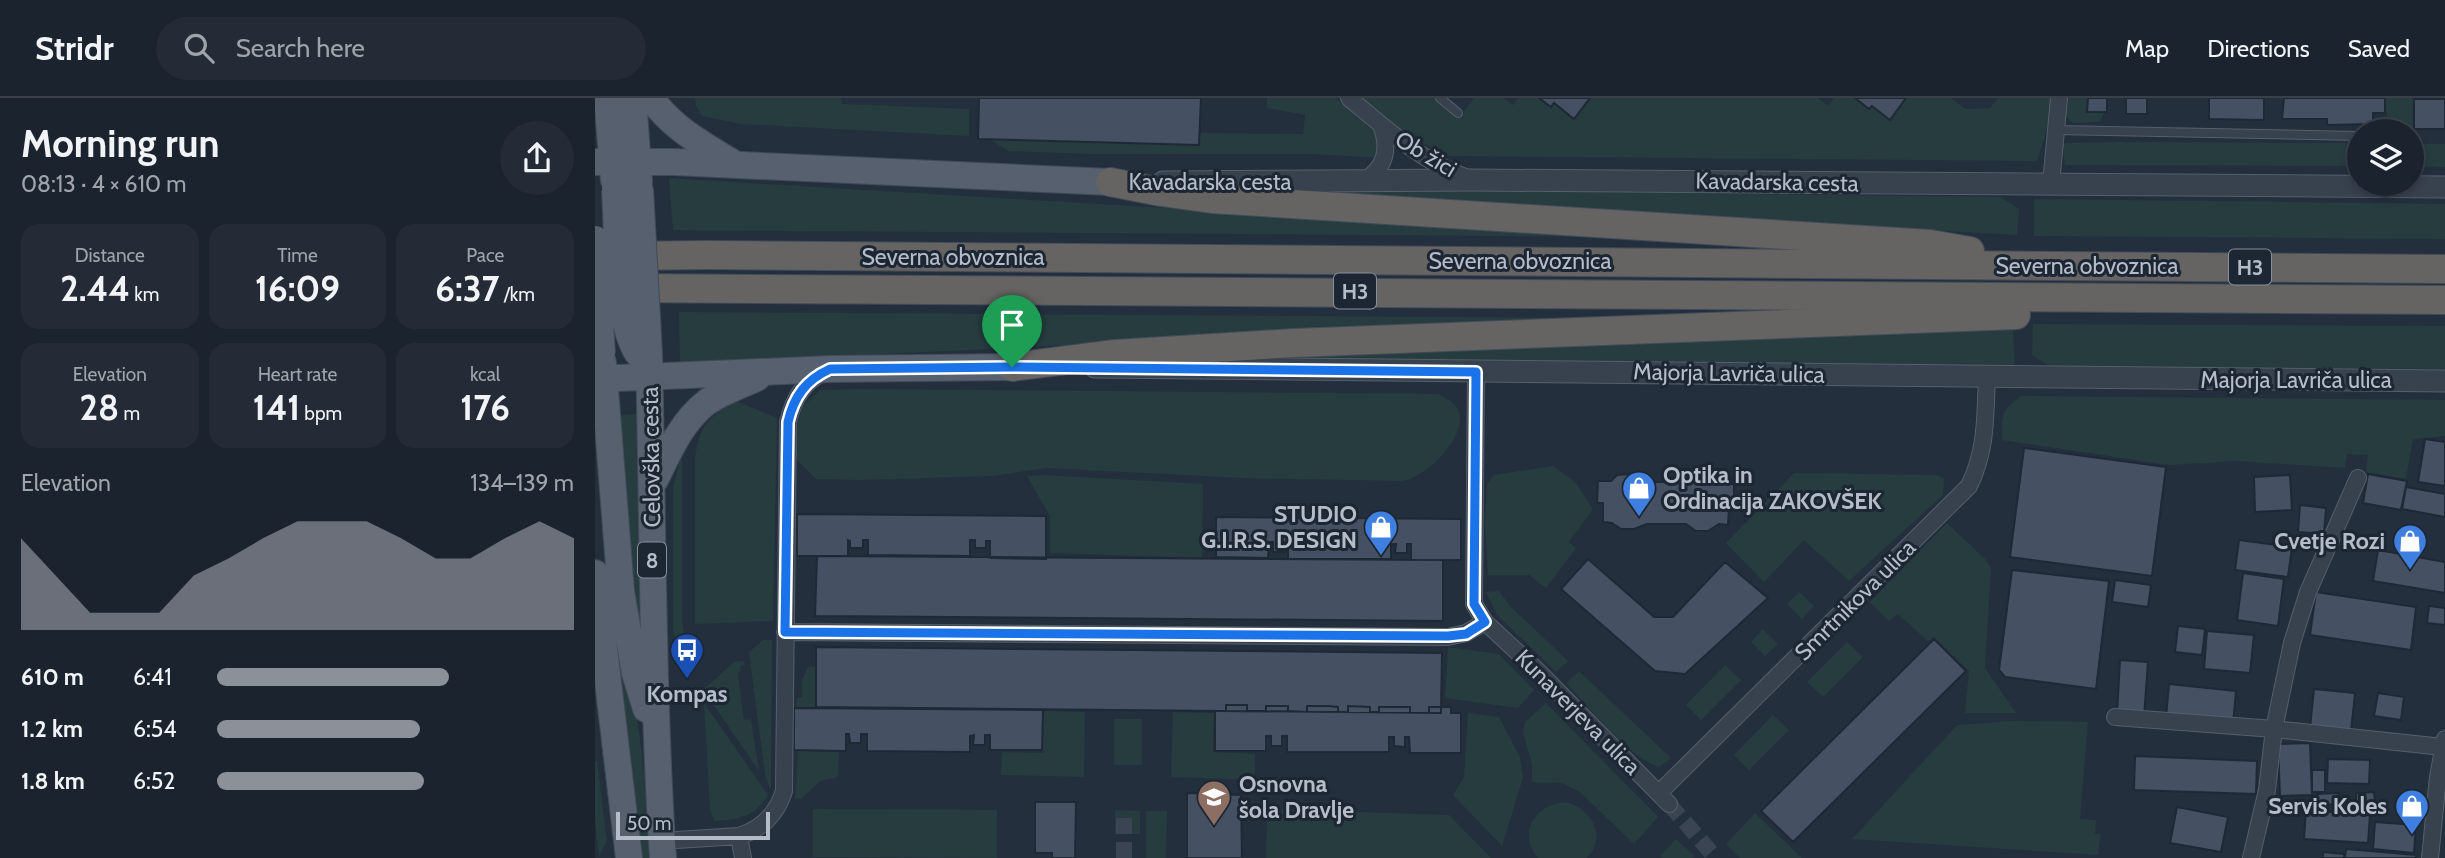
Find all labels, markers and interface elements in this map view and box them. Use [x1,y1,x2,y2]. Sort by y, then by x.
search box [156,17,646,80]
text: Stridr [35,28,114,68]
icon: search [180,29,218,67]
text: Search here [236,32,365,64]
text: Map [2125,34,2169,63]
text: Directions [2207,34,2310,63]
text: Saved [2348,34,2410,63]
map controls [2347,119,2424,196]
button: layers [2347,119,2424,196]
text: Morning run [21,120,220,167]
button: share [500,121,574,195]
street label: Ob žici [1390,125,1462,183]
street label: Kavadarska cesta [1695,167,1859,197]
street label: Kavadarska cesta [1128,168,1292,196]
text: 08:13 · 4 × 610 m [21,170,186,198]
street label: Severna obvoznica [861,243,1045,271]
text: Distance [75,244,145,267]
text: Time [277,244,318,267]
text: Pace [466,244,504,267]
street label: Severna obvoznica [1428,247,1612,275]
road number: H3 [2229,250,2271,284]
street label: Severna obvoznica [1995,252,2179,280]
text: 2.44 [60,267,130,310]
text: 16:09 [255,267,340,310]
text: 6:37 [435,267,499,310]
road number: H3 [1334,274,1376,308]
text: km [130,283,159,306]
text: /km [499,283,535,306]
pin [982,295,1042,367]
icon: arrive [993,306,1031,344]
street label: Majorja Lavriča ulica [1633,357,1825,389]
text: Elevation [73,363,147,386]
text: Heart rate [258,363,337,386]
text: kcal [470,363,500,386]
street label: Majorja Lavriča ulica [2200,366,2392,394]
text: 28 [80,386,119,429]
text: 141 [253,386,300,429]
text: 176 [460,386,510,429]
street label: Celovška cesta [636,386,666,528]
text: m [119,402,140,425]
text: bpm [300,402,342,425]
place label: Optika in Ordinacija ZAKOVŠEK [1663,461,1882,515]
text: Elevation [21,469,111,497]
text: 134–139 m [470,469,574,497]
shop icon: Optika in Ordinacija ZAKOVŠEK [1620,469,1658,518]
place label: STUDIO G.I.R.S. DESIGN [1201,500,1357,554]
shop icon: STUDIO G.I.R.S. DESIGN [1362,508,1400,557]
shop icon: Cvetje Rozi [2391,522,2429,571]
place label: Cvetje Rozi [2274,527,2385,555]
street label: Smrtnikova ulica [1789,534,1921,666]
road number: 8 [638,542,666,578]
bus stop icon: Kompas [668,631,706,680]
street label: Kunaverjeva ulica [1509,643,1647,781]
text: 610 m [21,663,84,691]
text: 6:41 [133,663,172,691]
place label: Kompas [646,680,728,708]
text: 1.2 km [21,715,83,743]
text: 6:54 [133,715,177,743]
text: 1.8 km [21,767,85,795]
text: 6:52 [133,767,175,795]
place label: Osnovna šola Dravlje [1239,770,1354,824]
school or university icon: Osnovna šola Dravlje [1195,778,1233,827]
shop icon: Servis Koles [2393,787,2431,836]
place label: Servis Koles [2268,792,2387,820]
scale bar [616,809,770,841]
text: 50 m [627,812,671,835]

